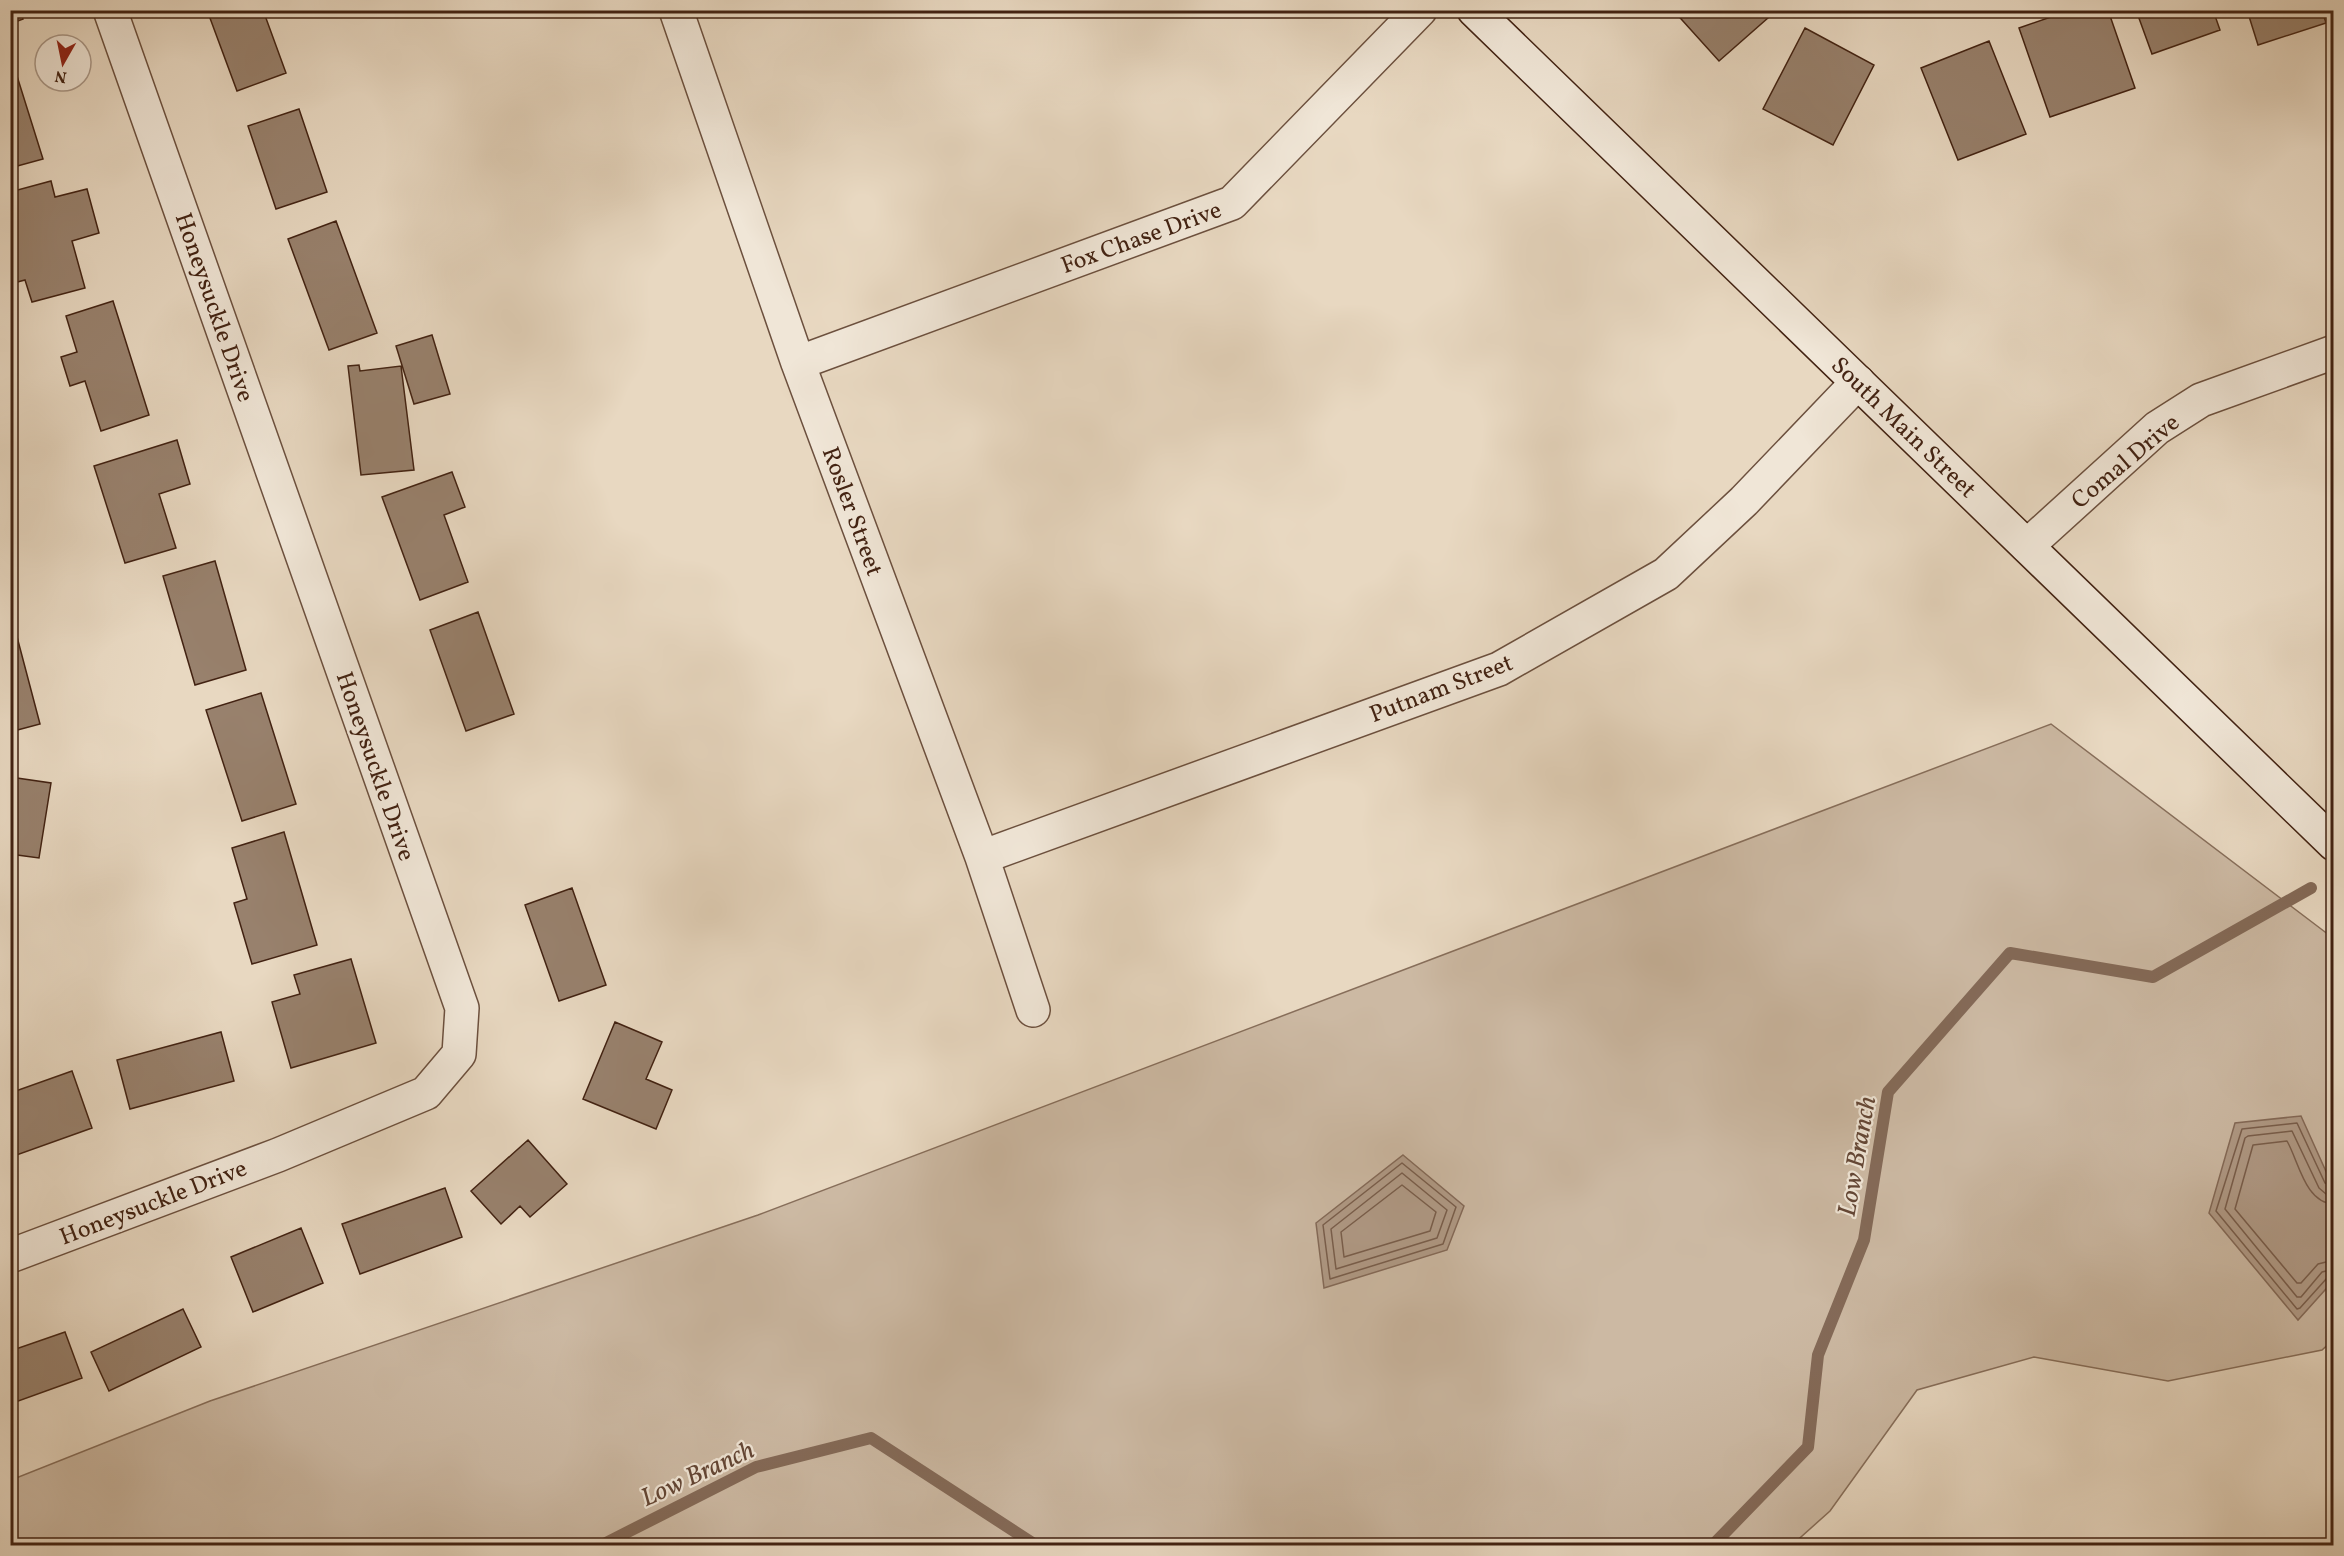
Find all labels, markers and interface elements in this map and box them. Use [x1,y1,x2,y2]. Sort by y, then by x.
north arrow [33,33,93,93]
text: N [53,64,68,88]
street label: Fox Chase Drive [1057,194,1227,284]
street label: Honeysuckle Drive [165,208,261,407]
street label: South Main Street [1822,350,1983,507]
street label: Comal Drive [2065,407,2188,518]
street label: Rosler Street [812,442,890,581]
street label: Putnam Street [1365,647,1518,733]
street label: Honeysuckle Drive [326,667,422,866]
water label: Low Branch [1830,1093,1886,1219]
street label: Honeysuckle Drive [55,1152,252,1255]
water label: Low Branch [635,1433,761,1517]

